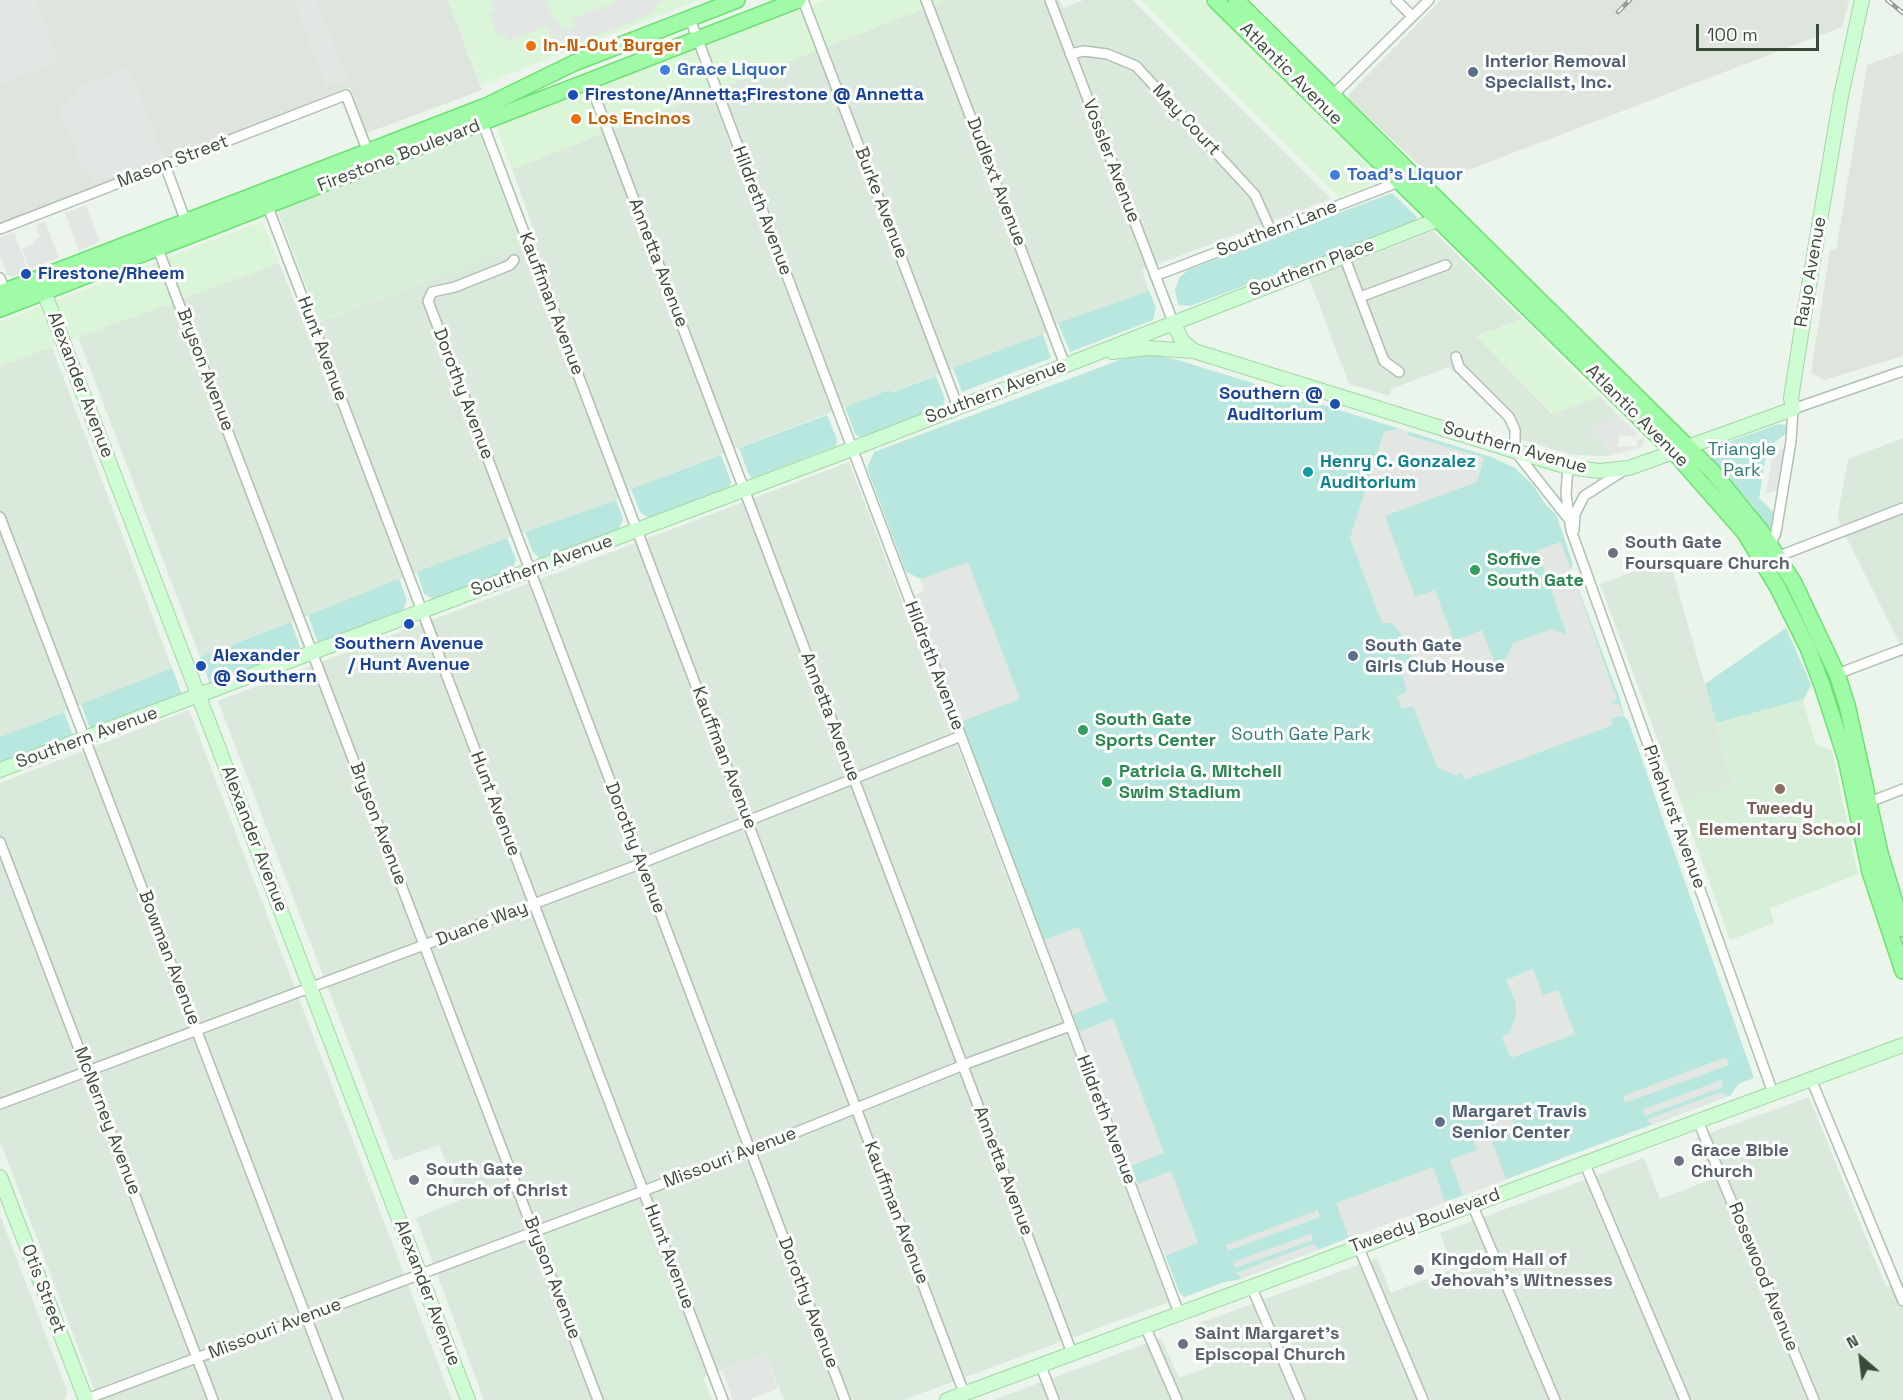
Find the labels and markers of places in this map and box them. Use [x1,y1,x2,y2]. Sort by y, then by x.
place label: In-N-Out Burger [543,35,681,57]
marker: In-N-Out Burger [524,39,538,53]
place label: Interior Removal Specialist, Inc. [1485,51,1626,94]
place label: Grace Liquor [677,59,787,81]
marker: Grace Liquor [658,63,672,77]
marker: Interior Removal Specialist, Inc. [1466,65,1480,79]
place label: Firestone/Annetta;Firestone @ Annetta [585,84,924,106]
marker: Firestone/Annetta;Firestone @ Annetta [566,88,580,102]
place label: Los Encinos [588,108,691,130]
marker: Los Encinos [569,112,583,126]
place label: Toad's Liquor [1347,164,1463,186]
marker: Toad's Liquor [1328,168,1342,182]
place label: Firestone/Rheem [38,263,185,285]
marker: Firestone/Rheem [19,267,33,281]
place label: Southern @ Auditorium [1219,383,1323,426]
marker: Southern @ Auditorium [1328,397,1342,411]
place label: Henry C. Gonzalez Auditorium [1320,451,1476,494]
marker: Henry C. Gonzalez Auditorium [1301,465,1315,479]
place label: South Gate Foursquare Church [1625,532,1790,574]
marker: South Gate Foursquare Church [1606,546,1620,560]
place label: Sofive South Gate [1487,549,1584,592]
marker: Sofive South Gate [1468,563,1482,577]
marker: Southern Avenue / Hunt Avenue [402,617,416,631]
place label: Southern Avenue / Hunt Avenue [334,633,484,676]
place label: South Gate Girls Club House [1365,635,1505,678]
place label: Alexander @ Southern [213,645,317,688]
marker: South Gate Girls Club House [1346,649,1360,663]
marker: Alexander @ Southern [194,659,208,673]
place label: South Gate Sports Center [1095,709,1216,752]
marker: South Gate Sports Center [1076,723,1090,737]
place label: Patricia G. Mitchell Swim Stadium [1119,761,1282,804]
marker: Patricia G. Mitchell Swim Stadium [1100,775,1114,789]
marker: Tweedy Elementary School [1773,782,1787,796]
place label: Tweedy Elementary School [1699,798,1861,840]
place label: Margaret Travis Senior Center [1452,1101,1587,1144]
marker: Margaret Travis Senior Center [1433,1115,1447,1129]
place label: Grace Bible Church [1691,1140,1789,1182]
marker: Grace Bible Church [1672,1154,1686,1168]
place label: South Gate Church of Christ [426,1159,568,1202]
marker: South Gate Church of Christ [407,1173,421,1187]
place label: Kingdom Hall of Jehovah's Witnesses [1431,1249,1613,1292]
marker: Kingdom Hall of Jehovah's Witnesses [1412,1263,1426,1277]
place label: Saint Margaret's Episcopal Church [1195,1323,1346,1366]
marker: Saint Margaret's Episcopal Church [1176,1337,1190,1351]

